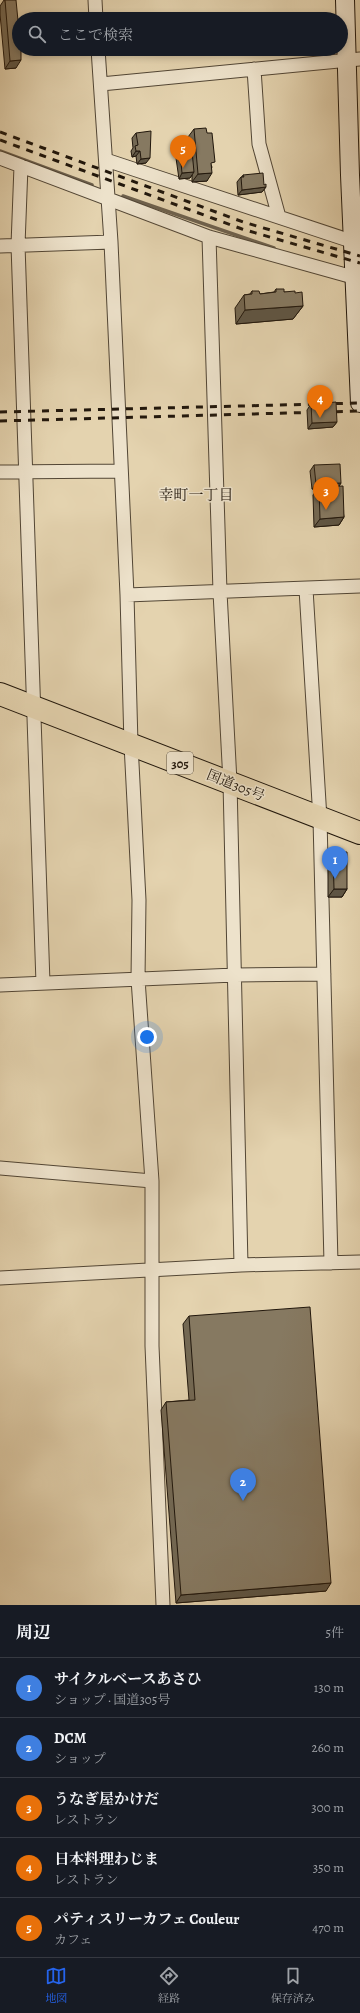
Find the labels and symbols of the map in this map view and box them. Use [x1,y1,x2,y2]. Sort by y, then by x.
pin: 5 [170,135,196,168]
pin: 4 [307,385,333,418]
pin: 3 [313,477,339,510]
district label: 幸町一丁目 [158,485,234,505]
road number: 305 [167,752,193,774]
street label: 国道305号 [204,765,268,806]
pin: 1 [322,846,348,879]
your location [137,1027,157,1047]
pin: 2 [230,1468,256,1501]

